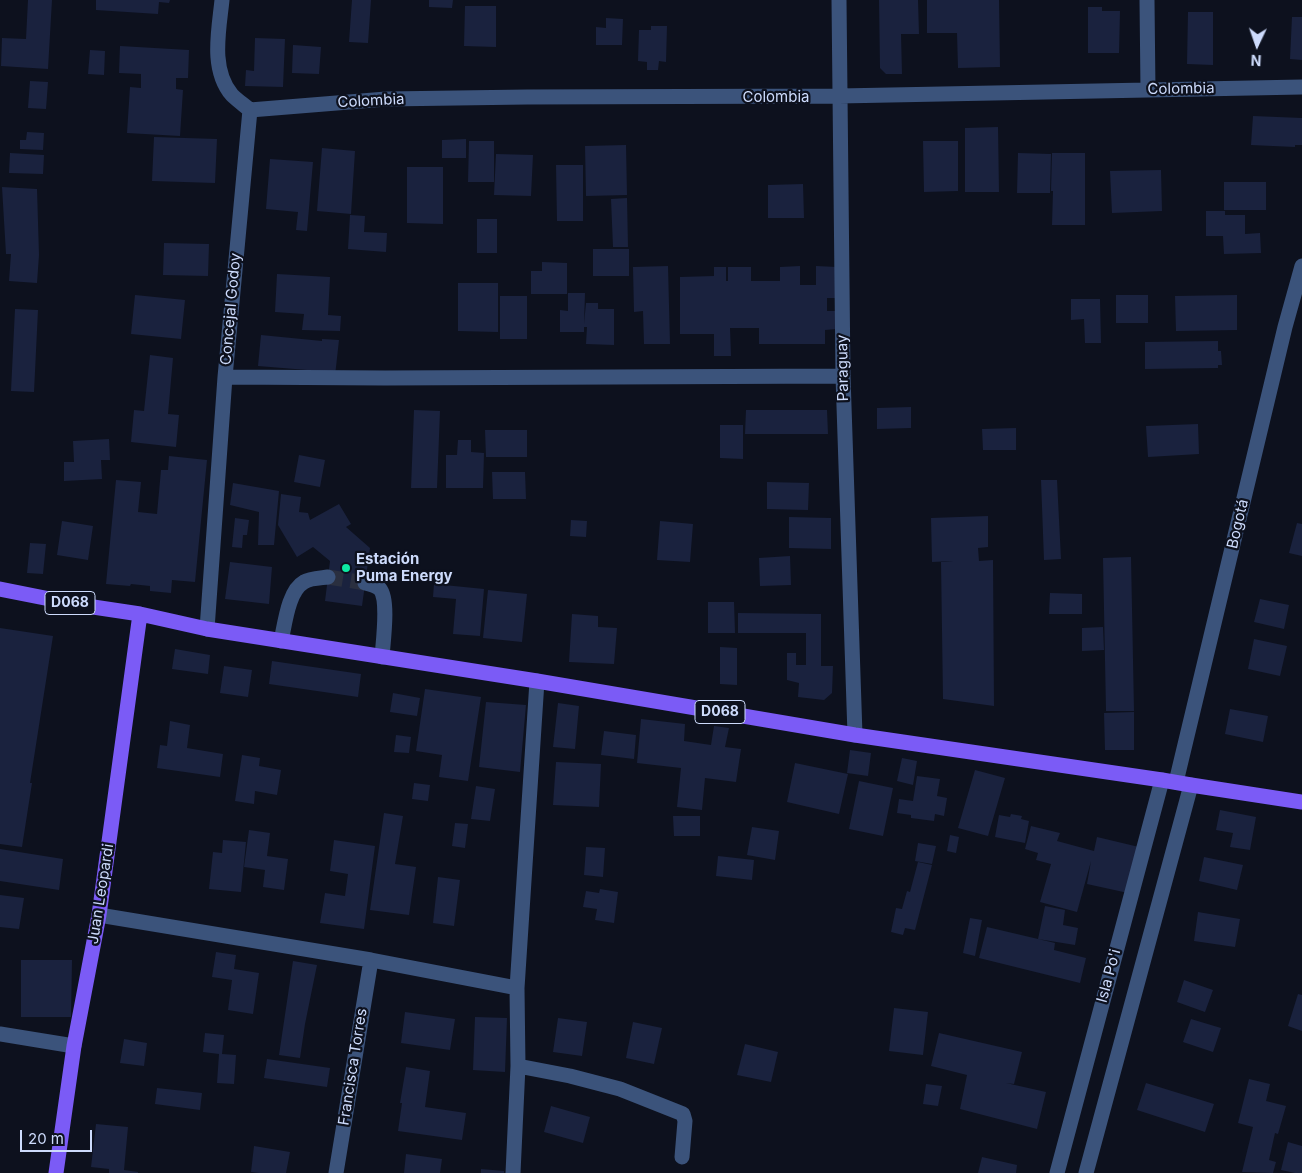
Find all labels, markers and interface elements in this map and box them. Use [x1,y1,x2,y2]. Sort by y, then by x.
north arrow [1232,20,1282,70]
text: N [1250,52,1262,69]
street label: Colombia [1147,79,1215,99]
street label: Colombia [743,88,809,106]
street label: Colombia [337,90,405,112]
street label: Concejal Godoy [217,252,245,366]
street label: Paraguay [833,334,853,402]
street label: Bogotá [1224,497,1252,551]
place label: Estación Puma Energy [356,550,453,585]
marker: Estación Puma Energy [340,562,352,574]
road number: D068 [45,592,95,614]
road number: D068 [695,700,745,724]
street label: Juan Leopardi [84,843,118,945]
street label: Isla Po'i [1093,947,1125,1005]
street label: Francisca Torres [335,1007,371,1127]
scale bar [22,1120,95,1152]
text: 20 m [28,1129,64,1148]

